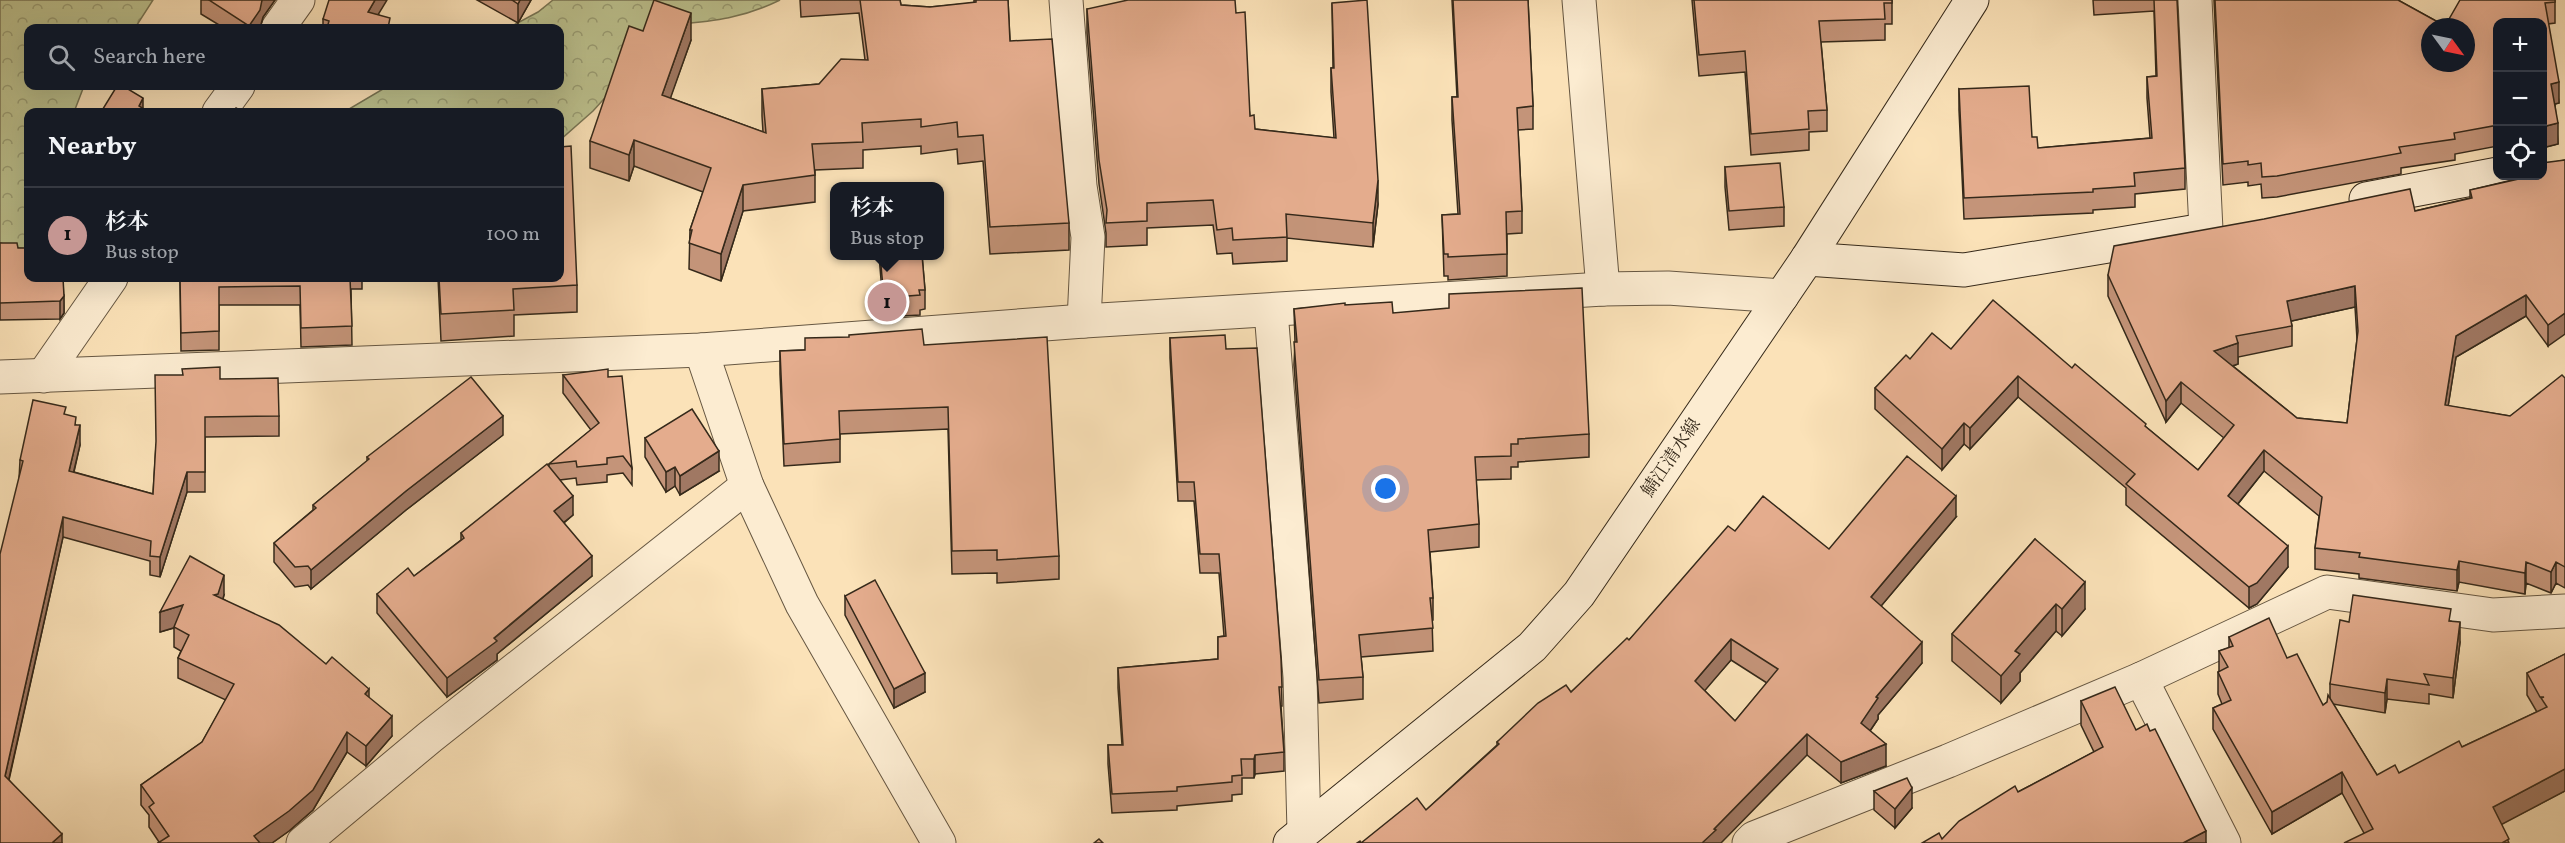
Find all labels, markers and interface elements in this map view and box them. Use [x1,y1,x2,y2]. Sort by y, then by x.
north arrow [2421,18,2475,72]
map controls [2493,18,2547,180]
button: + [2493,18,2547,72]
search box [24,24,564,90]
icon: search [45,41,78,74]
text: Search here [93,42,206,73]
button: − [2493,72,2547,126]
button: locate [2493,126,2547,180]
text: Nearby [48,129,137,165]
popup [830,182,944,260]
text: 杉本 [850,194,894,225]
text: 杉本 [105,208,149,239]
text: 1 [63,221,72,249]
text: 100 m [486,221,540,249]
text: Bus stop [850,225,924,253]
text: Bus stop [105,239,179,267]
pin: 1 [868,280,906,324]
street label: 鯖江清水線 [1636,414,1708,502]
your location [1371,474,1400,503]

